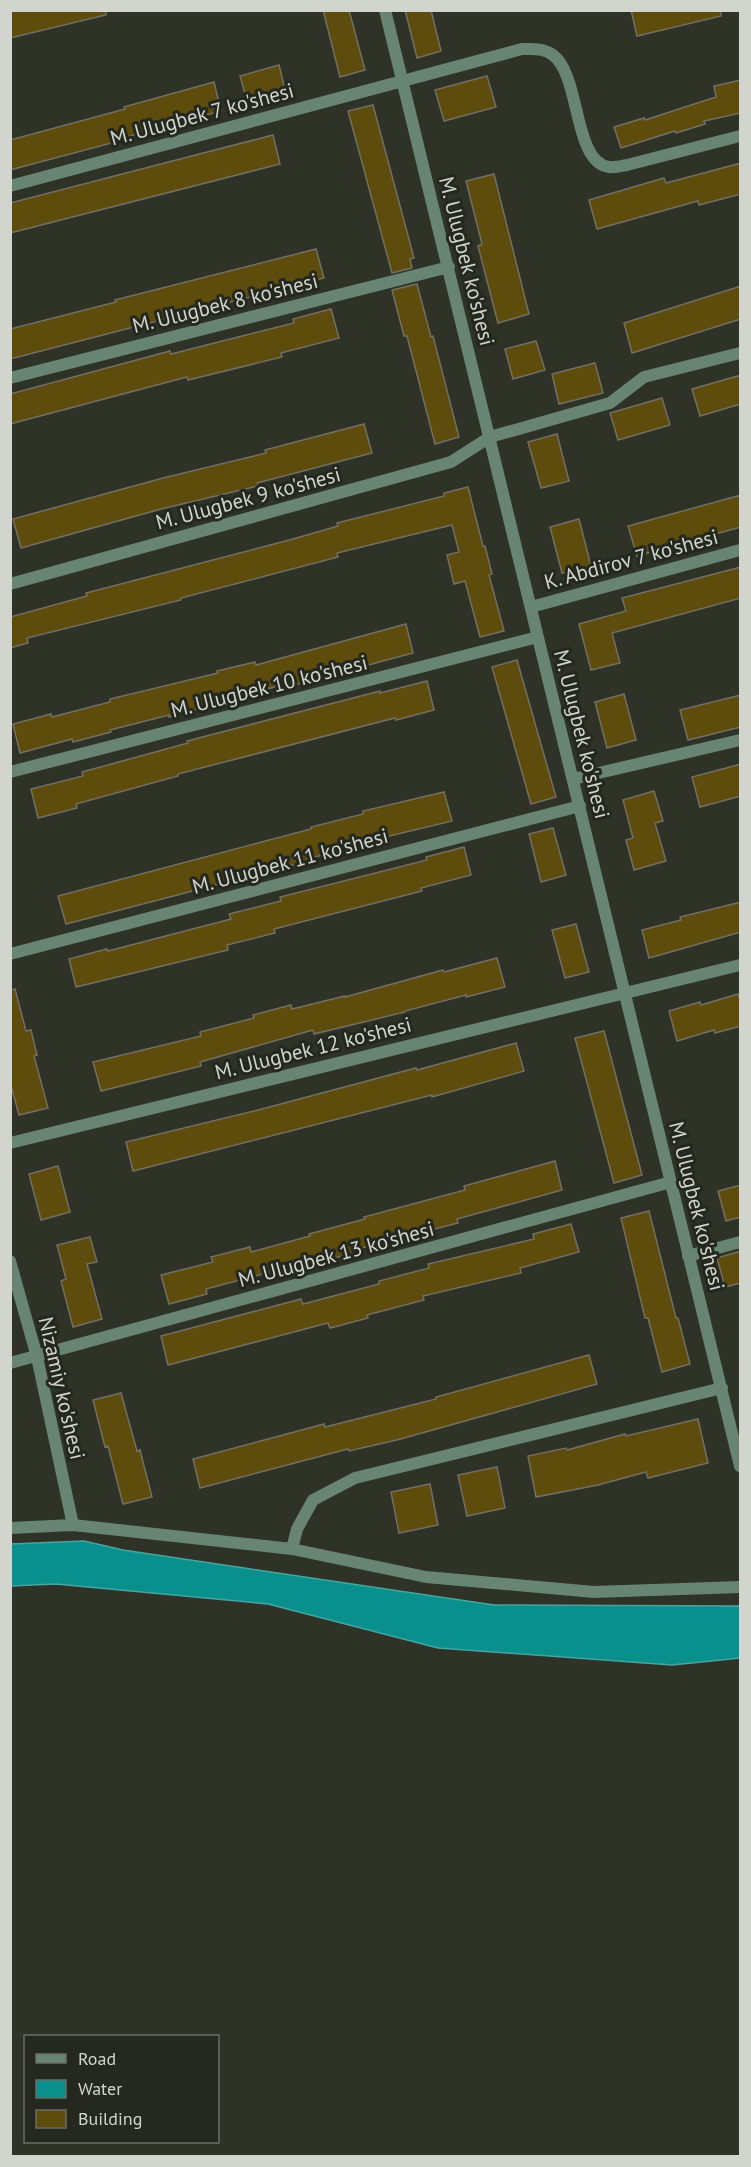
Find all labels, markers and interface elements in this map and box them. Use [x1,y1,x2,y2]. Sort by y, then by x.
street label: M. Ulugbek 7 ko'shesi [107,76,297,152]
street label: M. Ulugbek ko'shesi [433,174,501,348]
street label: M. Ulugbek 8 ko'shesi [129,267,321,339]
street label: M. Ulugbek 9 ko'shesi [153,460,343,536]
street label: K. Abdirov 7 ko'shesi [541,523,721,595]
street label: M. Ulugbek ko'shesi [548,647,616,821]
street label: M. Ulugbek 10 ko'shesi [168,648,370,724]
street label: M. Ulugbek 11 ko'shesi [189,822,391,900]
street label: M. Ulugbek 12 ko'shesi [212,1010,414,1086]
street label: M. Ulugbek ko'shesi [663,1119,731,1293]
street label: M. Ulugbek 13 ko'shesi [235,1215,437,1293]
street label: Nizamiy ko'shesi [32,1314,92,1462]
legend [24,2035,219,2143]
text: Road [78,2047,116,2070]
text: Water [78,2077,122,2100]
text: Building [78,2107,142,2130]

